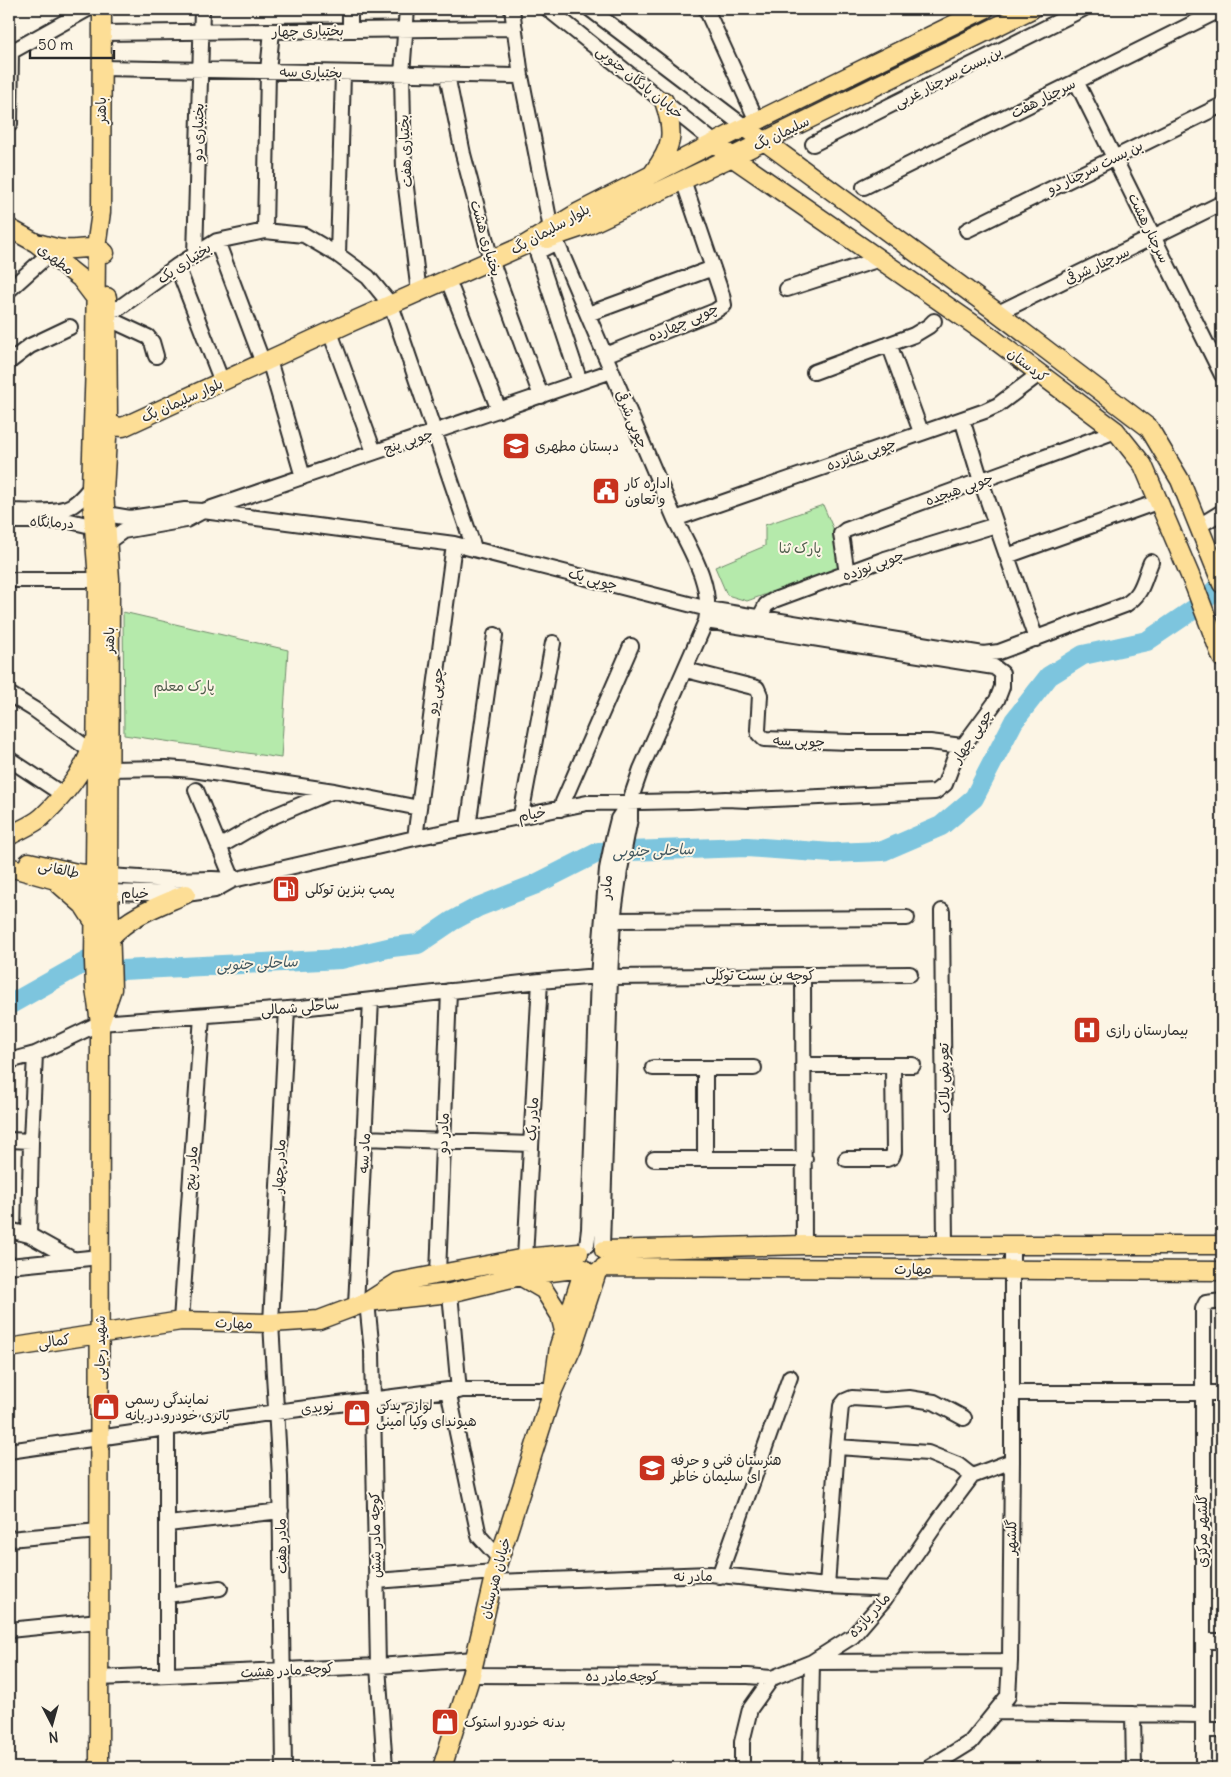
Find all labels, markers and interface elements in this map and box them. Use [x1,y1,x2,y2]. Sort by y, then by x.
street label: بختیاری چهار [271,21,344,42]
scale bar [30,28,114,60]
text: 50 m [38,35,73,54]
street label: خیابان پادگان جنوبی [592,41,687,123]
street label: بن بست سرچنار غربی [891,42,1005,113]
street label: بختیاری سه [279,62,343,82]
street label: سرچنار هفت [1008,74,1079,123]
street label: باهنر [92,97,110,124]
street label: بختیاری دو [188,103,208,162]
street label: سلیمان بگ [750,112,812,154]
street label: بختیاری هفت [394,114,416,188]
street label: بن بست سرچنار دو [1043,136,1146,199]
street label: سرچنار هشت [1123,190,1174,266]
street label: بختیاری هشت [467,198,505,278]
street label: بلوار سلیمان بگ [507,200,593,258]
street label: بختیاری یک [154,238,214,288]
street label: مطهری [34,239,78,279]
street label: سرچنار شرقی [1062,242,1133,289]
street label: چوپی چهارده [645,299,721,346]
street label: کردستان [1004,344,1052,386]
street label: بلوار سلیمان بگ [138,374,226,426]
street label: چوپی شرقی [611,387,652,451]
street label: چوپی پنج [381,424,435,459]
school or university icon: دبستان مطهری [501,431,531,461]
street label: چوپی شانزده [824,434,898,475]
place label: دبستان مطهری [535,437,619,455]
street label: چوپی هیجده [923,468,996,510]
place label: اداره کار و تعاون [624,474,670,508]
public building icon: اداره کار و تعاون [591,476,621,506]
street label: درمانگاه [29,512,75,532]
park label: پارک ثنا [779,539,821,558]
street label: چوپی نوزده [840,546,907,585]
street label: چوپی یک [566,564,620,595]
street label: باهنر [100,627,118,654]
street label: چوپی دو [423,666,448,717]
park label: پارک معلم [153,677,215,697]
street label: چوپی چهار [947,706,997,768]
street label: چوپی سه [773,731,825,752]
street label: خیام [517,803,548,827]
water label: ساحلی جنوبی [612,839,694,862]
street label: طالقانی [37,856,81,882]
fuel station icon: پمپ بنزین توکلی [271,874,301,904]
street label: مادر [596,874,616,901]
place label: پمپ بنزین توکلی [305,880,395,899]
street label: خیام [121,884,149,904]
water label: ساحلی جنوبی [216,951,299,976]
street label: کوچه بن بست توکلی [705,966,815,985]
street label: ساحلی شمالی [260,995,340,1019]
hospital icon: بیمارستان رازی [1072,1015,1102,1045]
place label: بیمارستان رازی [1106,1021,1188,1039]
street label: تعویض پلاک [934,1042,955,1113]
street label: مادر یک [522,1097,542,1141]
street label: مادر دو [433,1112,453,1155]
street label: ماد سه [354,1132,374,1174]
street label: مادر چهار [269,1138,290,1195]
street label: مادر پنج [180,1145,203,1191]
street label: مهارت [894,1260,932,1278]
street label: مهارت [215,1313,253,1333]
street label: شهید رجایی [91,1315,109,1381]
street label: کمالی [37,1330,71,1352]
place label: نمایندگی رسمی باتری خودرو در بانه [125,1390,230,1424]
shop icon: نمایندگی رسمی باتری خودرو در بانه [91,1392,121,1422]
street label: نویدی [299,1396,335,1418]
place label: لوازم یدکى هیونداى وکیا امینى [376,1396,477,1430]
shop icon: لوازم یدکى هیونداى وکیا امینى [342,1398,372,1428]
place label: هنرستان فنی و حرفه ای سلیمان خاطر [670,1451,782,1485]
school or university icon: هنرستان فنی و حرفه ای سلیمان خاطر [637,1453,667,1483]
street label: کوچه مادر شش [365,1492,386,1578]
street label: گلشهر مرکزی [1193,1494,1211,1568]
street label: مادر هفت [272,1518,290,1574]
street label: گلشهر [1002,1519,1020,1556]
street label: خیابان هنرستان [475,1535,515,1621]
street label: مادر نه [673,1567,713,1585]
street label: مادر یازده [844,1589,894,1641]
street label: کوچه مادر هشت [240,1659,334,1682]
street label: کوچه مادر ده [585,1667,659,1686]
north arrow [28,1700,78,1750]
shop icon: بدنه خودرو استوک [430,1707,460,1737]
place label: بدنه خودرو استوک [464,1713,565,1731]
text: N [48,1727,59,1746]

